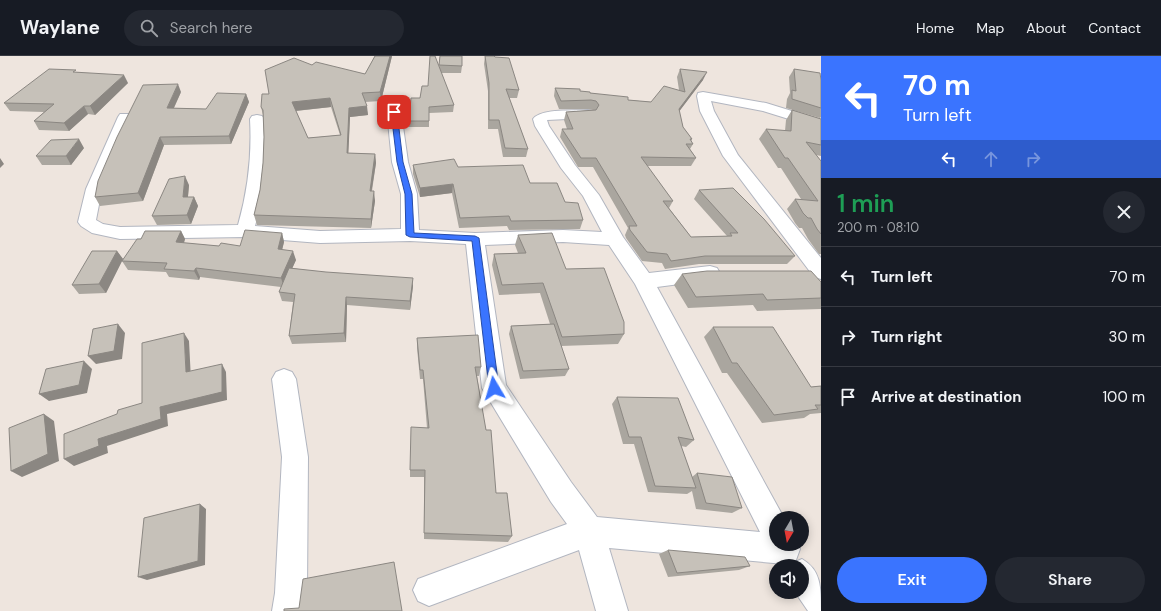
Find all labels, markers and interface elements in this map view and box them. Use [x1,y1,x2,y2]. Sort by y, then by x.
search box [124,10,404,46]
text: Waylane [20,15,100,40]
icon: search [138,17,160,39]
text: Search here [170,18,253,38]
text: Home [916,19,954,37]
text: Map [976,19,1004,37]
text: About [1026,19,1066,37]
text: Contact [1088,19,1141,37]
text: 70 m [903,67,971,104]
icon: left [837,72,889,124]
pin [377,95,411,129]
icon: arrive [383,101,405,123]
text: Turn left [903,103,972,127]
icon: left [938,148,960,170]
icon: ahead [980,148,1002,170]
icon: right [1022,148,1044,170]
text: 1 min [837,188,894,219]
button: close [1103,191,1145,233]
text: 200 m · 08:10 [837,219,919,236]
icon: left [837,266,859,288]
text: Turn left [871,267,932,287]
text: 70 m [1110,267,1145,287]
icon: right [837,326,859,348]
text: Turn right [871,327,942,347]
text: 30 m [1109,327,1145,347]
position arrow [473,367,515,409]
icon: arrive [837,386,859,408]
text: Arrive at destination [871,387,1022,407]
text: 100 m [1102,387,1145,407]
north arrow [769,511,809,551]
map controls [769,511,809,599]
button: Exit [837,557,987,603]
button: Share [995,557,1145,603]
button: sound [769,559,809,599]

